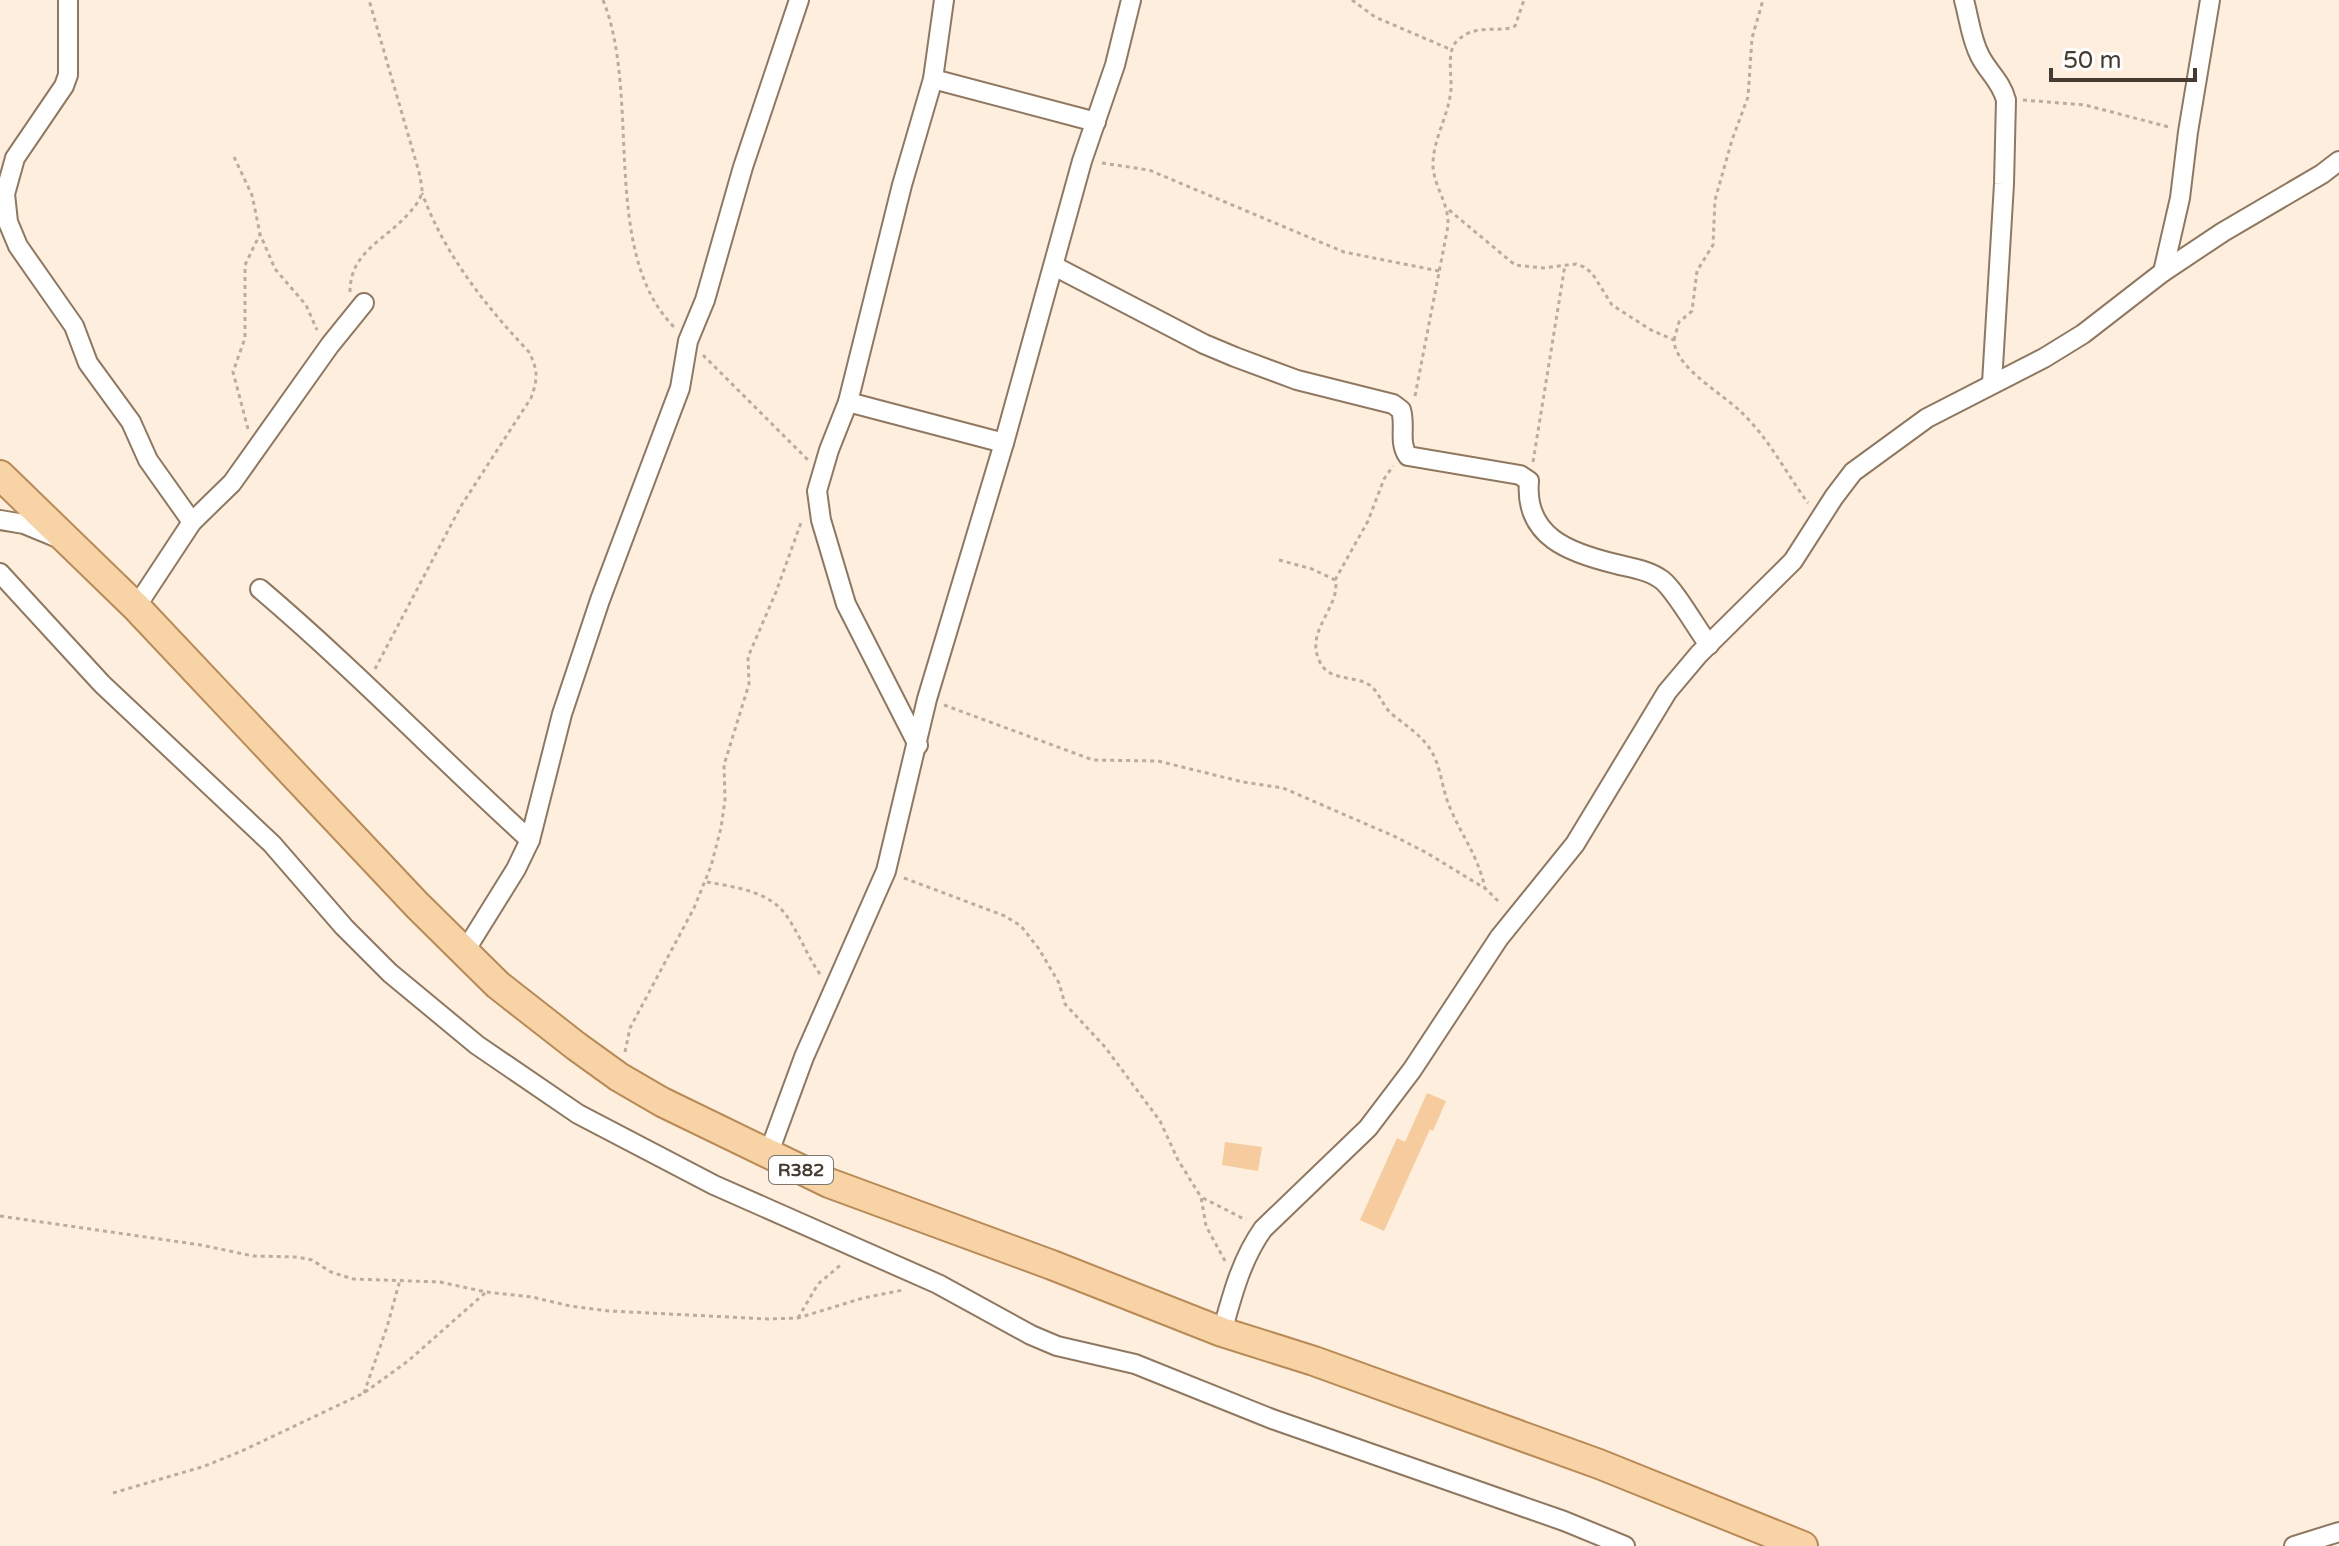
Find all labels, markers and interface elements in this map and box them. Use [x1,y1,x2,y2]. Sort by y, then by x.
scale bar [2051,32,2195,82]
text: 50 m [2063,46,2121,75]
road number: R382 [769,1156,833,1184]

